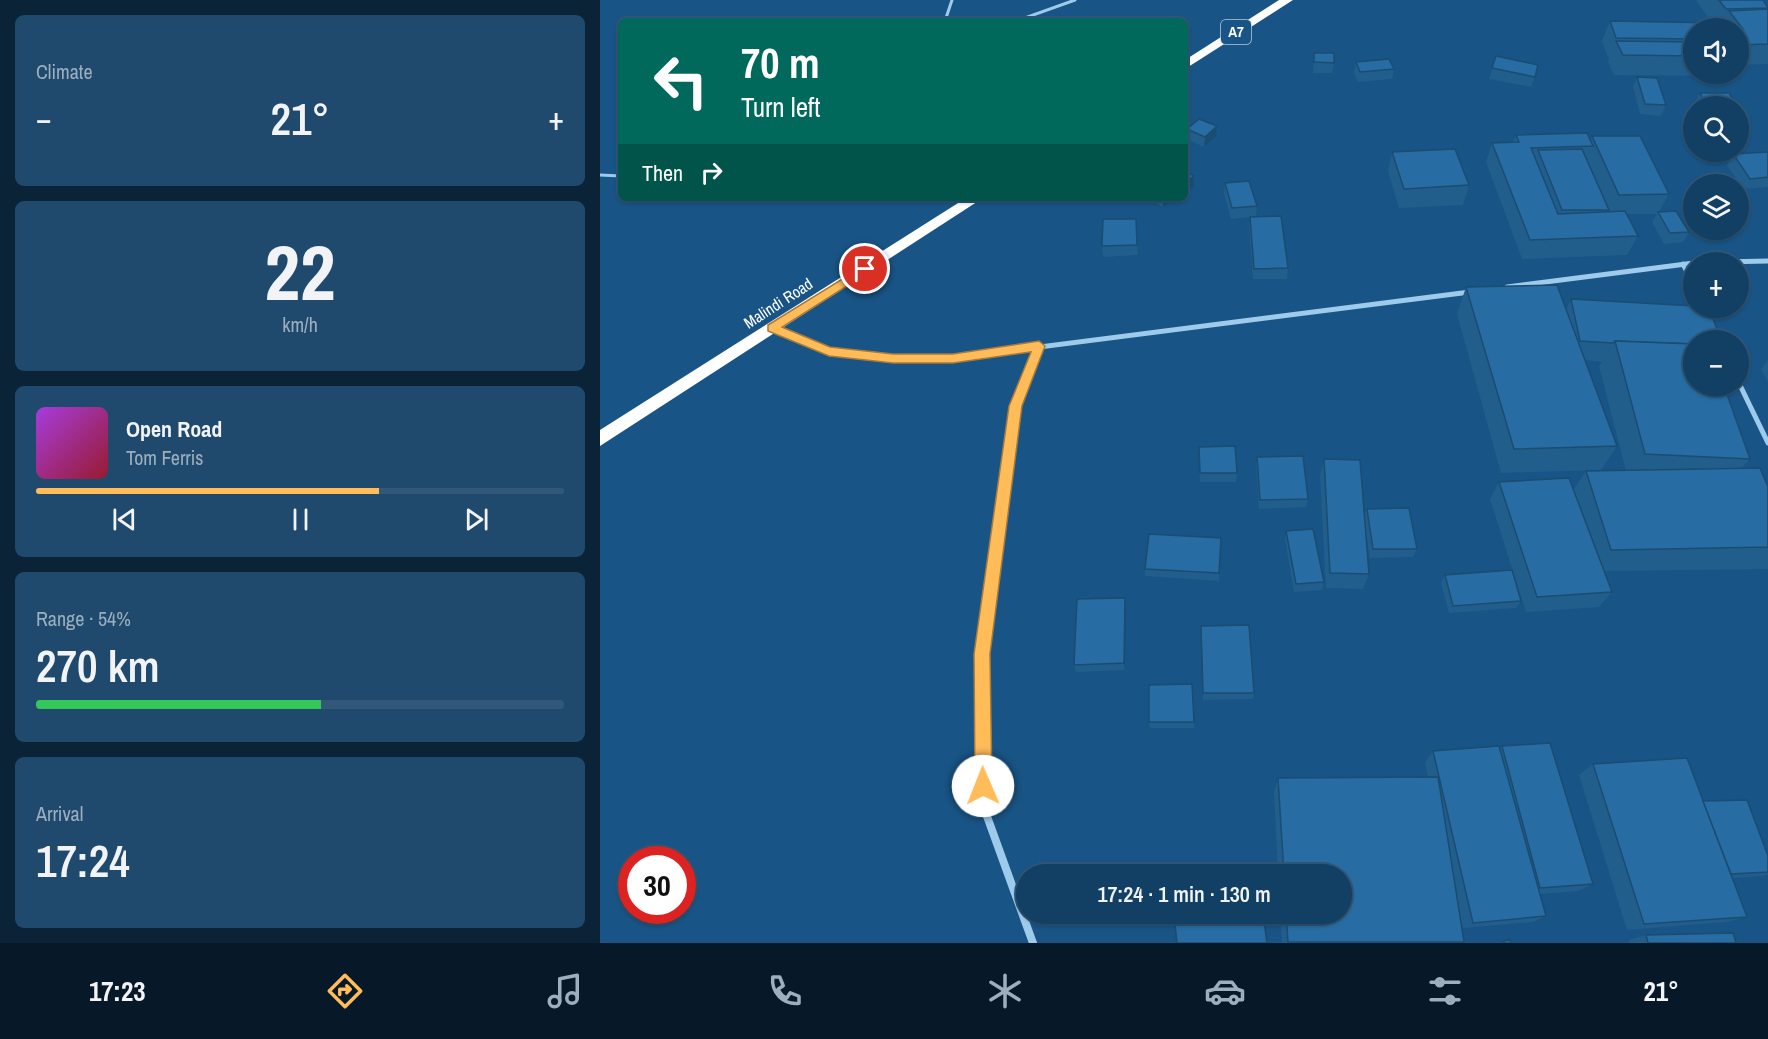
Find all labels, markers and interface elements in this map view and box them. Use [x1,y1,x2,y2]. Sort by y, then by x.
map controls [1683,18,1749,396]
button: sound [1683,18,1749,84]
road number: A7 [1221,20,1251,44]
text: 70 m [741,35,820,91]
icon: left [642,42,720,120]
text: Climate [36,58,93,85]
text: 21° [270,88,330,149]
text: Turn left [741,89,820,125]
text: − [36,96,52,140]
text: + [548,96,564,140]
button: search [1683,96,1749,162]
icon: right [695,156,728,189]
text: Then [642,158,683,188]
button: layers [1683,174,1749,240]
text: 22 [264,219,336,324]
pin [839,243,890,294]
icon: arrive [848,252,881,285]
button: + [1683,252,1749,318]
street label: Malindi Road [739,273,817,333]
text: km/h [282,311,318,338]
button: − [1683,330,1749,396]
text: Open Road [126,414,222,444]
text: Tom Ferris [126,444,204,471]
icon: previous [108,503,141,536]
icon: pause [284,503,317,536]
icon: next [460,503,493,536]
text: Range · 54% [36,605,131,632]
text: 270 km [36,635,160,696]
position arrow [951,754,1015,818]
text: Arrival [36,800,83,827]
text: 17:24 [36,830,130,891]
speed limit sign: 30 [618,846,696,924]
text: 17:24 · 1 min · 130 m [1097,879,1271,909]
icon: directions [324,970,366,1012]
icon: music [544,970,586,1012]
icon: phone [764,970,806,1012]
icon: climate [984,970,1026,1012]
icon: car [1204,970,1246,1012]
icon: filters [1424,970,1466,1012]
text: 17:23 [89,973,146,1009]
text: 21° [1644,973,1679,1009]

